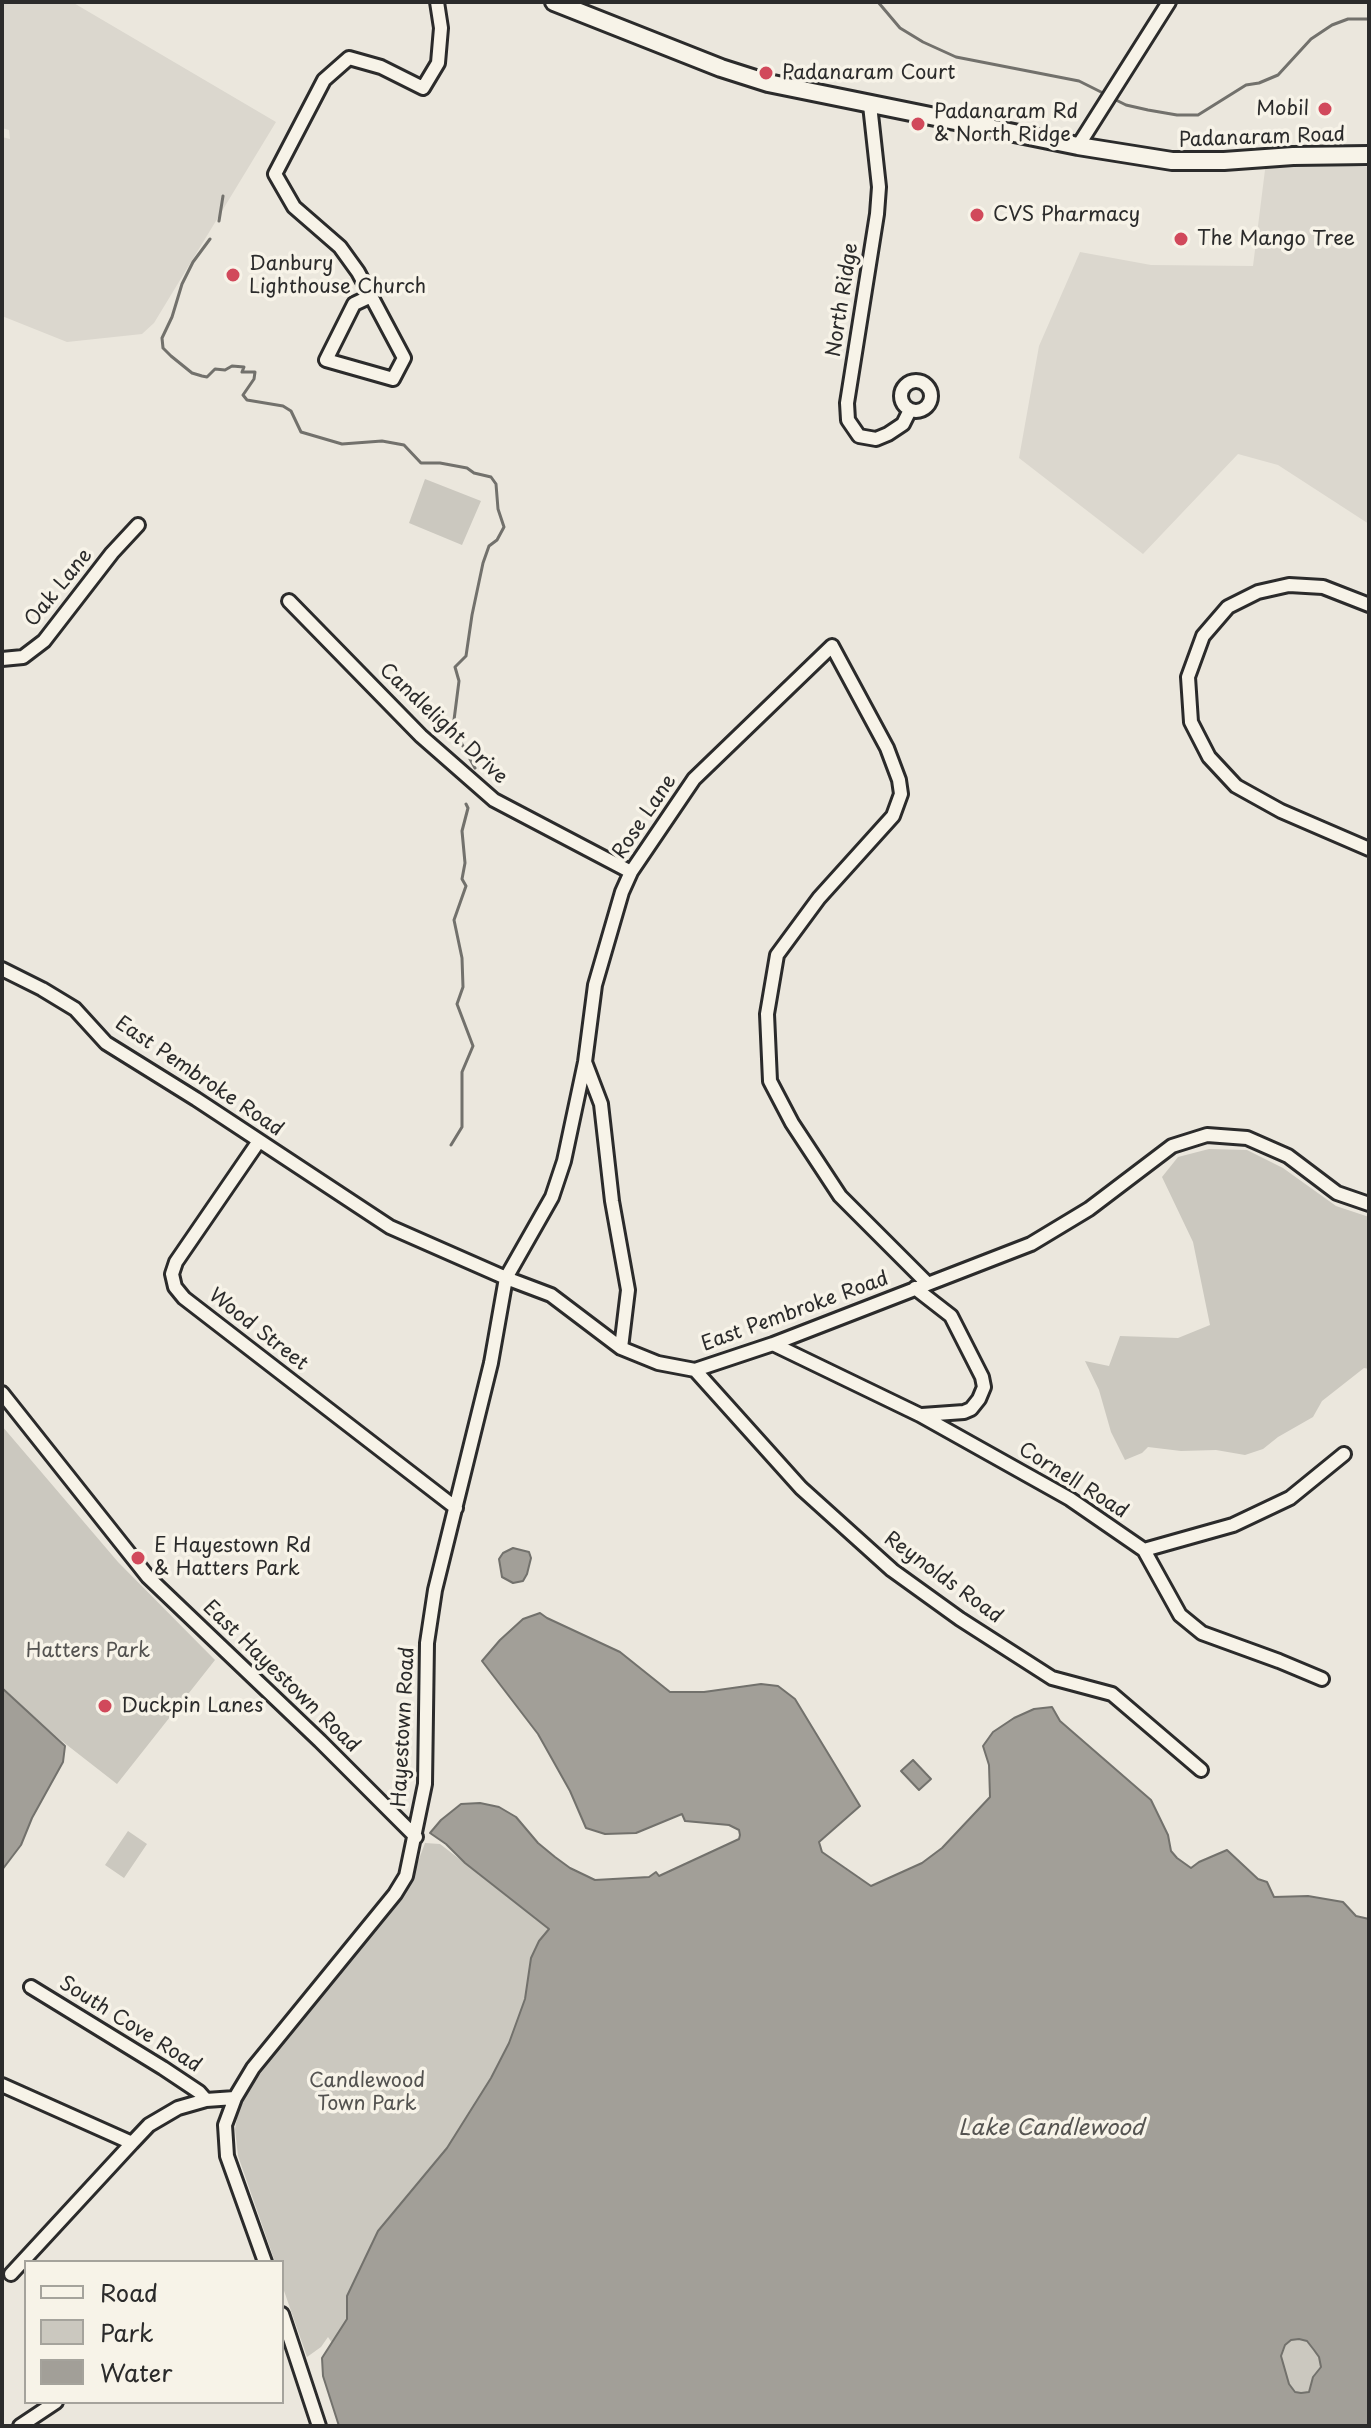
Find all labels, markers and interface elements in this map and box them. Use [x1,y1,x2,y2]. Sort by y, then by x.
place label: Padanaram Court [782,61,955,85]
marker: Padanaram Court [757,64,775,82]
place label: Mobil [1256,97,1309,121]
place label: Padanaram Rd & North Ridge [934,100,1078,147]
marker: Mobil [1316,100,1334,118]
marker: Padanaram Rd & North Ridge [909,115,927,133]
street label: Padanaram Road [1178,123,1346,153]
place label: CVS Pharmacy [993,203,1140,227]
marker: CVS Pharmacy [968,206,986,224]
place label: The Mango Tree [1197,227,1355,251]
marker: The Mango Tree [1172,230,1190,248]
street label: North Ridge [822,241,864,359]
place label: Danbury Lighthouse Church [249,252,426,299]
marker: Danbury Lighthouse Church [224,266,242,284]
street label: Oak Lane [20,544,98,632]
street label: Candlelight Drive [374,658,512,790]
street label: Rose Lane [608,770,682,864]
street label: East Pembroke Road [110,1012,288,1142]
street label: East Pembroke Road [698,1267,892,1357]
street label: Wood Street [203,1284,313,1376]
street label: Cornell Road [1014,1438,1132,1524]
street label: Reynolds Road [879,1527,1007,1629]
place label: E Hayestown Rd & Hatters Park [154,1534,311,1581]
marker: E Hayestown Rd & Hatters Park [129,1549,147,1567]
street label: East Hayestown Road [198,1596,364,1758]
park label: Hatters Park [26,1639,150,1663]
street label: Hayestown Road [388,1646,420,1808]
place label: Duckpin Lanes [121,1694,263,1718]
marker: Duckpin Lanes [96,1697,114,1715]
street label: South Cove Road [55,1972,205,2078]
park label: Candlewood Town Park [309,2069,425,2116]
water label: Lake Candlewood [958,2116,1144,2142]
legend [24,2260,284,2404]
text: Road [100,2274,158,2310]
text: Park [100,2314,154,2350]
text: Water [100,2354,172,2390]

